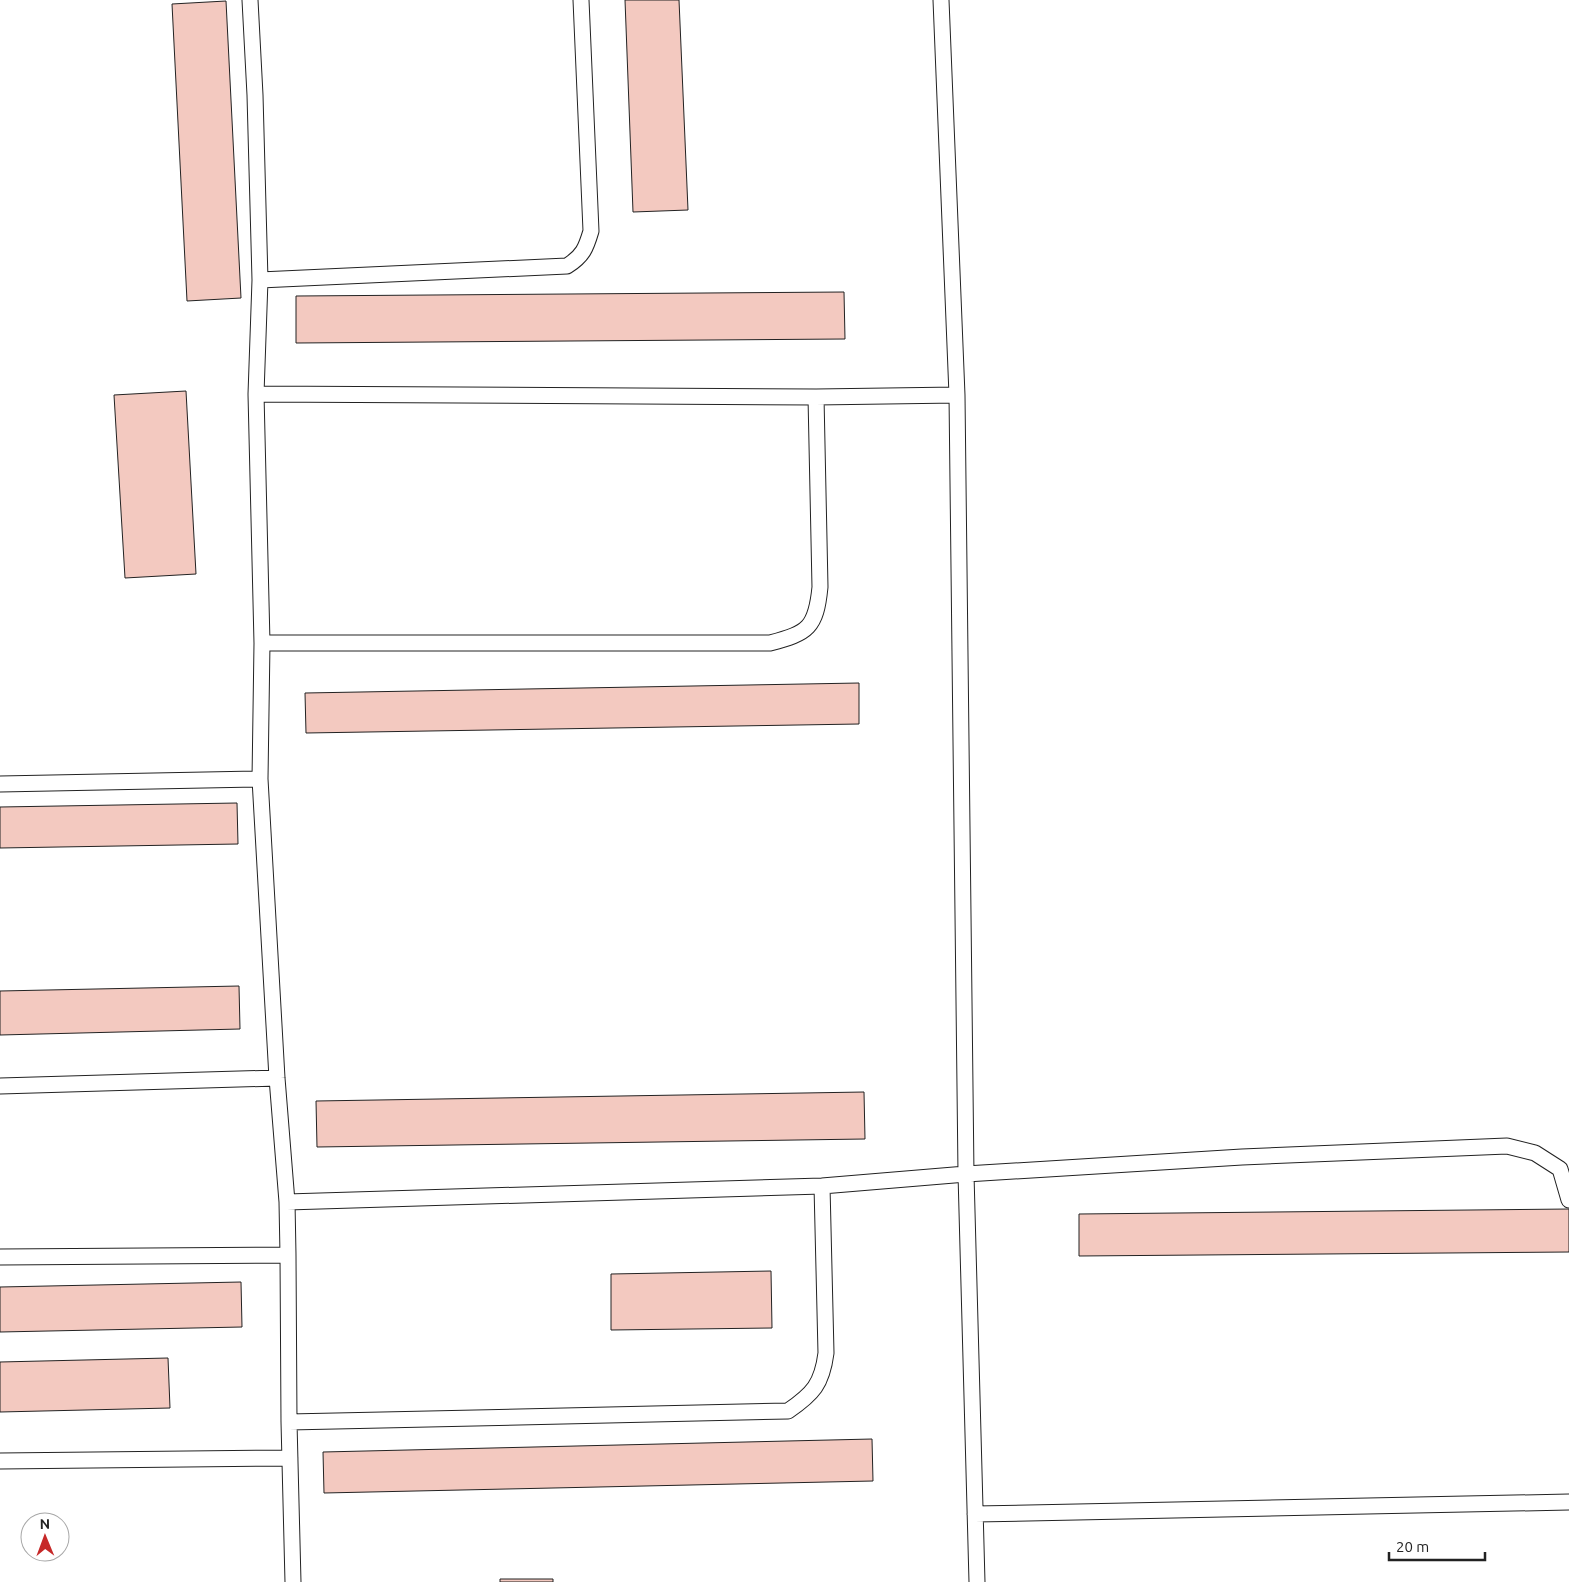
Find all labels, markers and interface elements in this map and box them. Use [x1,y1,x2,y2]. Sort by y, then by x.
north arrow [20,1512,70,1562]
text: N [39,1516,50,1532]
scale bar [1389,1530,1485,1562]
text: 20 m [1396,1538,1429,1555]

